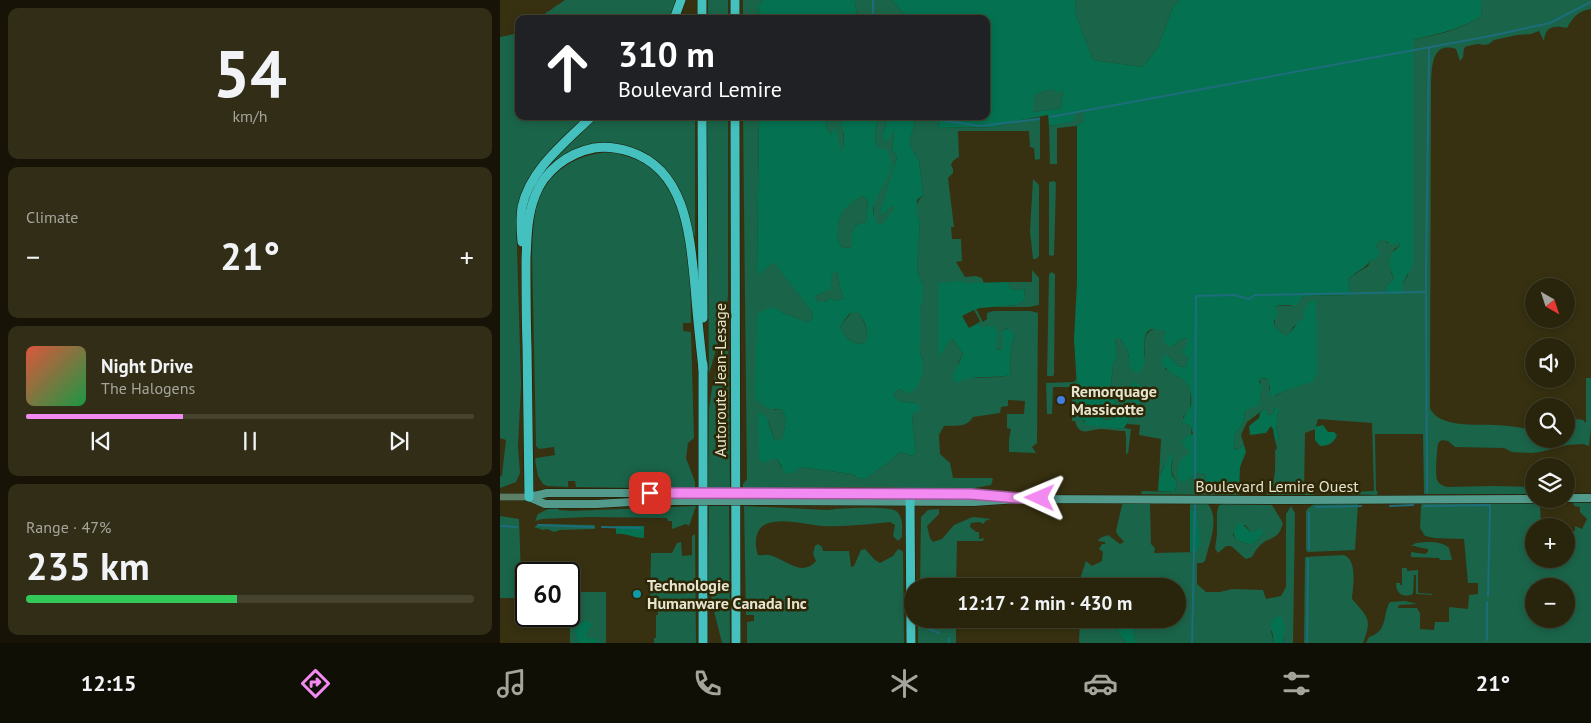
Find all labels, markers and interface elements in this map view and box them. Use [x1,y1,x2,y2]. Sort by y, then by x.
text: 54 [213,31,287,115]
text: 310 m [618,31,715,77]
icon: ahead [535,35,600,100]
text: Boulevard Lemire [618,75,782,103]
text: km/h [232,106,268,126]
text: Climate [26,207,78,227]
text: 21° [220,231,280,280]
text: − [26,238,40,275]
text: + [460,238,474,275]
north arrow [1525,278,1575,328]
map controls [1525,278,1575,628]
street label: Autoroute Jean-Lesage [710,303,730,457]
button: sound [1525,338,1575,388]
text: Night Drive [101,354,193,378]
text: The Halogens [101,378,195,398]
place label: Remorquage Massicotte [1071,381,1157,419]
marker: Remorquage Massicotte [1055,394,1067,406]
button: search [1525,398,1575,448]
icon: previous [87,427,115,455]
icon: pause [236,427,264,455]
icon: next [385,427,413,455]
button: layers [1525,458,1575,508]
position arrow [1013,471,1065,523]
pin [629,472,671,514]
street label: Boulevard Lemire Ouest [1195,476,1359,496]
icon: arrive [636,479,664,507]
text: Range · 47% [26,517,111,537]
button: + [1525,518,1575,568]
text: 235 km [26,541,150,590]
speed limit sign: 60 [515,562,580,627]
place label: Technologie Humanware Canada Inc [647,575,807,613]
button: − [1525,578,1575,628]
marker: Technologie Humanware Canada Inc [631,588,643,600]
text: 12:17 · 2 min · 430 m [958,591,1132,615]
icon: directions [298,666,333,701]
icon: music [494,666,529,701]
icon: phone [690,666,725,701]
icon: climate [887,666,922,701]
icon: car [1083,666,1118,701]
icon: filters [1279,666,1314,701]
text: 12:15 [81,669,136,697]
text: 21° [1476,669,1510,697]

